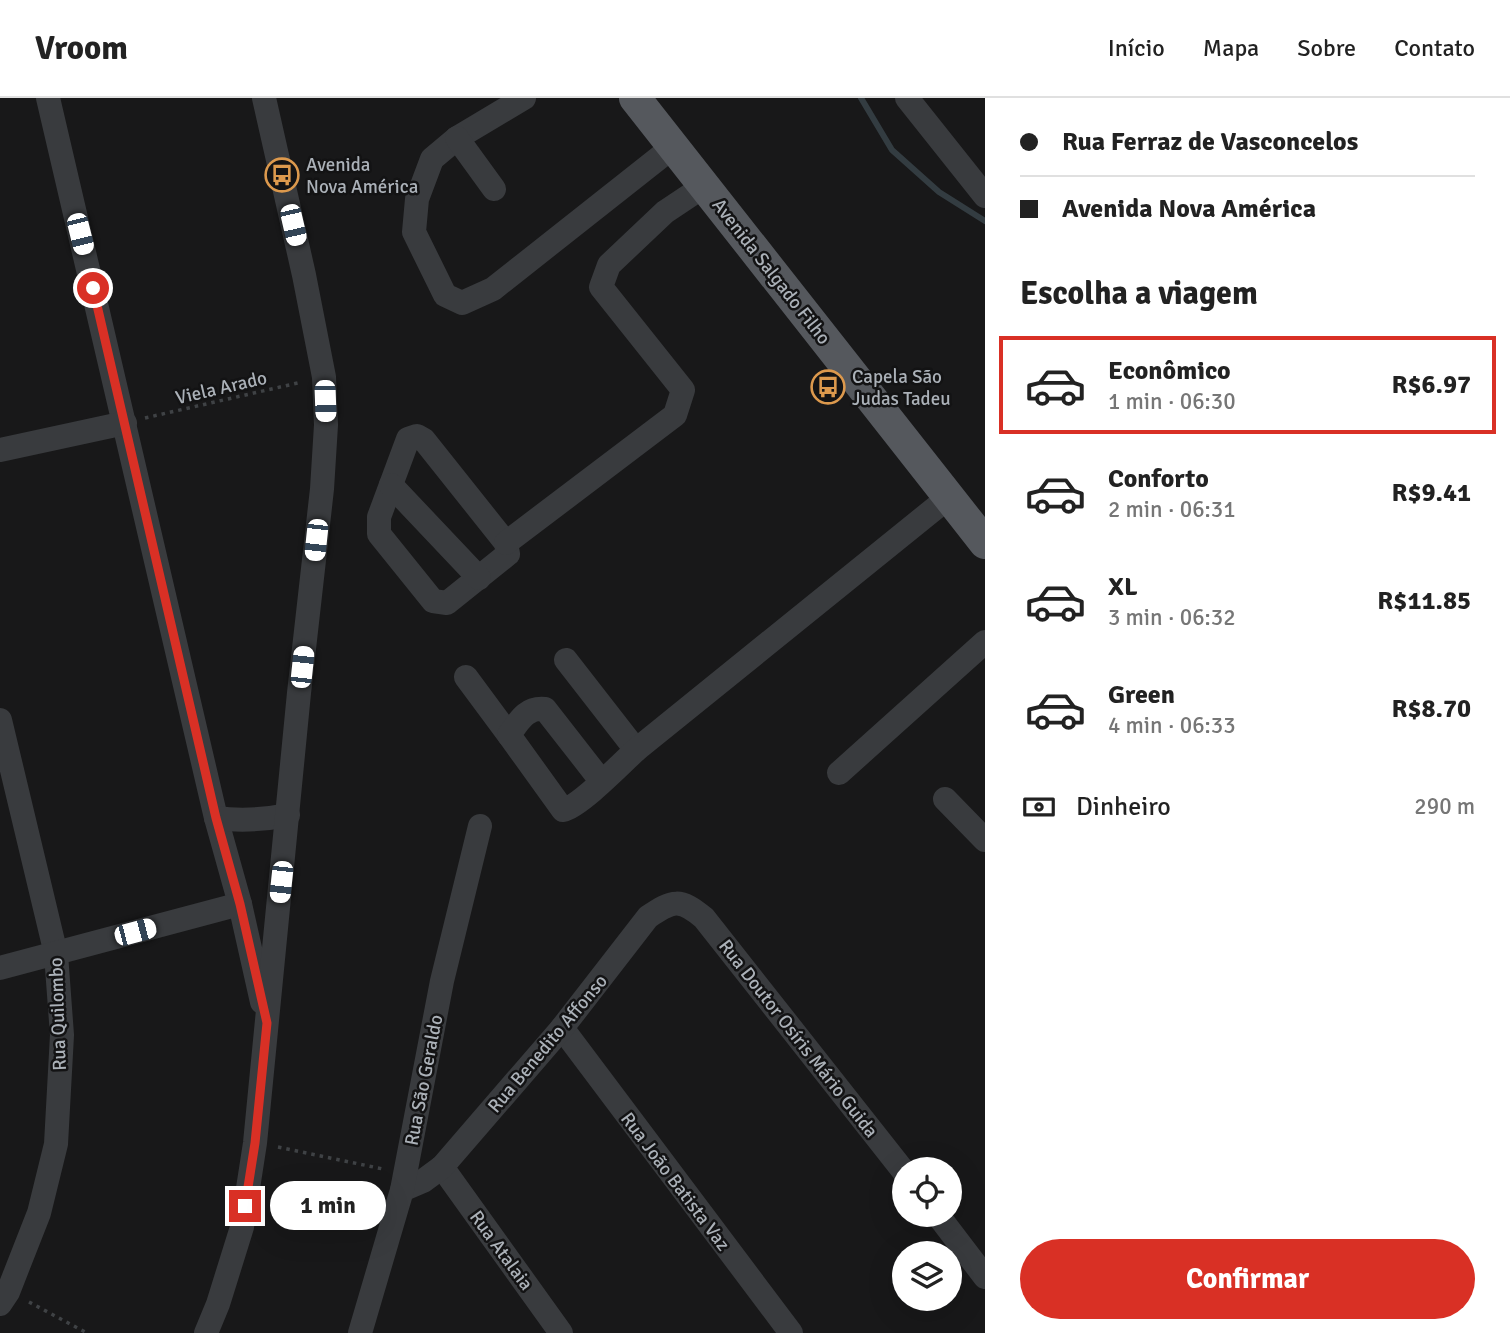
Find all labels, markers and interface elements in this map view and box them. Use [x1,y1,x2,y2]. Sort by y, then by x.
text: Vroom [35,28,128,69]
text: Início [1108,33,1165,63]
text: Mapa [1203,33,1259,63]
text: Sobre [1297,33,1356,63]
text: Contato [1394,33,1475,63]
text: Rua Ferraz de Vasconcelos [1062,126,1358,158]
place label: Avenida Nova América [306,153,418,199]
bus stop icon: Avenida Nova América [263,156,301,194]
text: Avenida Nova América [1062,193,1316,225]
street label: Avenida Salgado Filho [707,194,836,350]
car [279,202,308,248]
car [65,211,96,257]
route start [77,272,109,304]
text: Escolha a viagem [1020,274,1258,313]
icon: car [1024,354,1087,417]
text: Econômico [1108,355,1231,387]
place label: Capela São Judas Tadeu [852,365,951,411]
street label: Viela Arado [173,366,269,410]
bus stop icon: Capela São Judas Tadeu [809,368,847,406]
text: R$6.97 [1391,369,1471,401]
car [314,380,337,422]
text: 1 min · 06:30 [1108,387,1236,416]
icon: car [1024,462,1087,525]
text: Conforto [1108,463,1209,495]
text: R$9.41 [1391,477,1471,509]
text: 2 min · 06:31 [1108,495,1236,524]
car [304,518,329,562]
icon: car [1024,570,1087,633]
text: XL [1108,571,1138,603]
text: R$11.85 [1377,585,1471,617]
text: 3 min · 06:32 [1108,603,1236,632]
car [290,645,315,689]
icon: car [1024,678,1087,741]
text: Green [1108,679,1175,711]
text: R$8.70 [1391,693,1471,725]
text: 4 min · 06:33 [1108,711,1236,740]
icon: cash [1020,788,1058,826]
text: Dinheiro [1076,791,1171,823]
text: 290 m [1414,792,1475,821]
car [269,860,294,904]
car [112,916,159,948]
street label: Rua Doutor Osíris Mário Guida [713,935,883,1143]
street label: Rua Quilombo [44,957,72,1071]
street label: Rua Benedito Affonso [483,969,613,1118]
street label: Rua São Geraldo [400,1013,448,1148]
street label: Rua João Batista Vaz [615,1108,735,1256]
map controls [892,1157,962,1311]
button: locate [892,1157,962,1227]
callout: 1 min [270,1182,385,1230]
route end [229,1190,261,1222]
text: 1 min [300,1191,356,1220]
street label: Rua Atalaia [464,1206,538,1295]
button: Confirmar [1020,1239,1475,1319]
button: layers [892,1241,962,1311]

